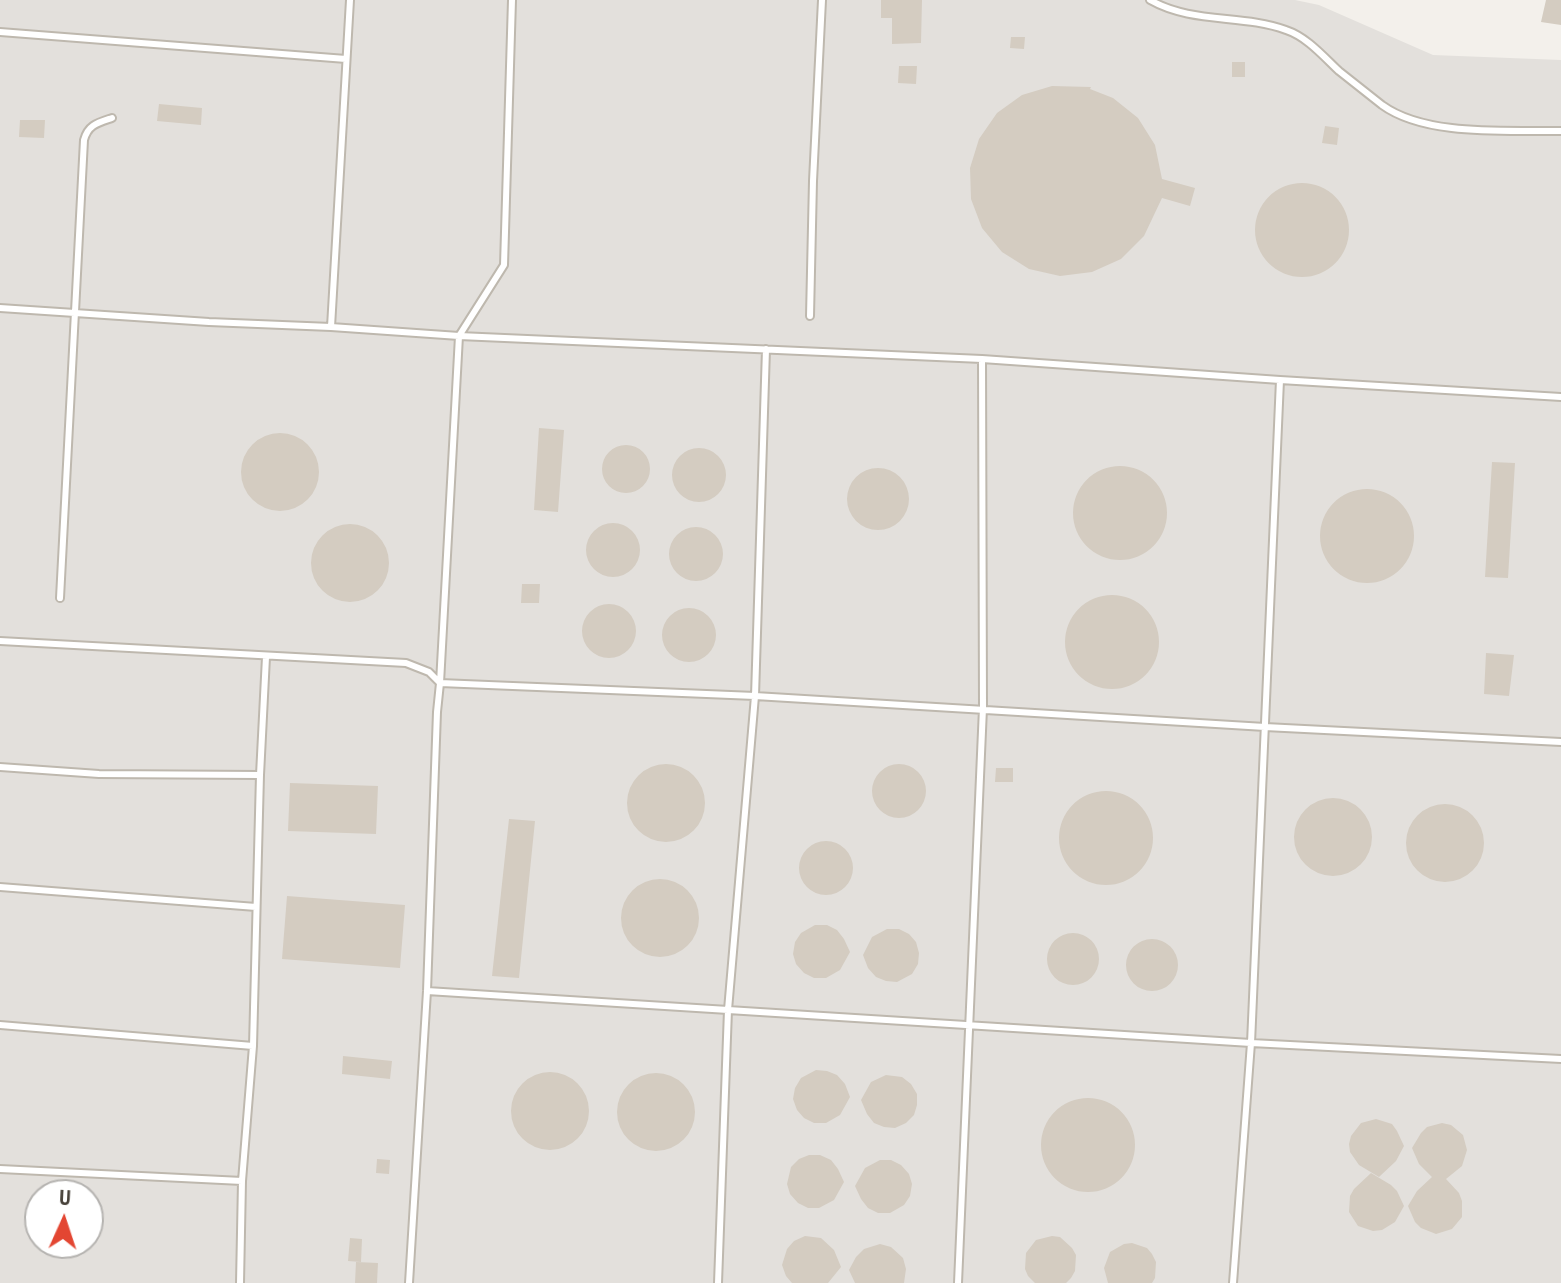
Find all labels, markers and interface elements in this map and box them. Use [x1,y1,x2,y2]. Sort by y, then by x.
north arrow [24,1179,104,1259]
text: U [59,1183,72,1211]

